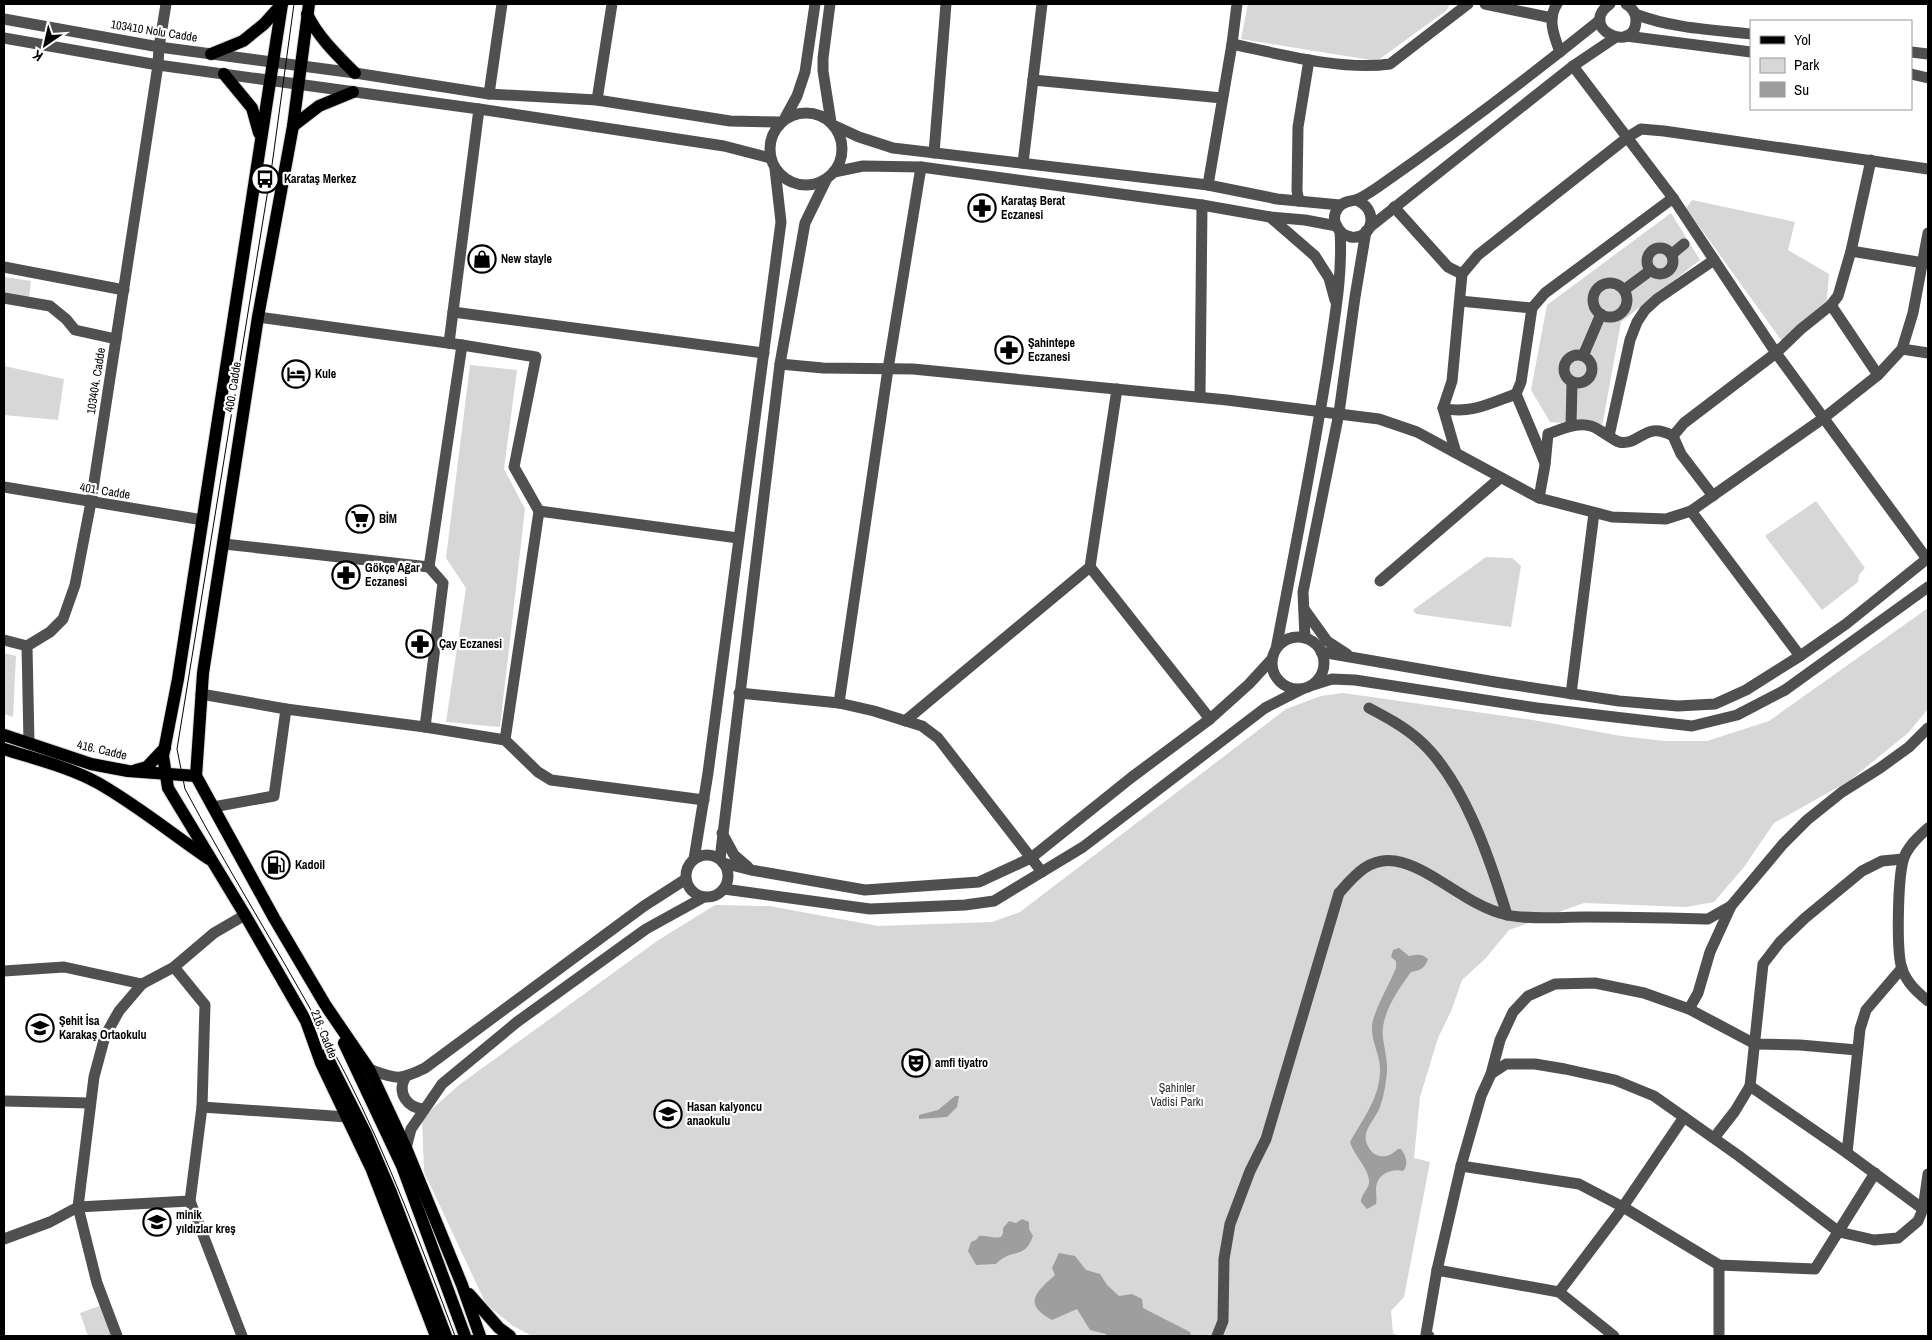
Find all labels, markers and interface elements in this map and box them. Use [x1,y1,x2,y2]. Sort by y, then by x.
street label: 103410 Nolu Cadde [110,16,198,46]
north arrow [20,20,70,70]
legend [1750,20,1912,110]
text: Yol [1794,29,1811,50]
text: K [29,46,46,66]
text: Park [1794,54,1820,75]
text: Su [1794,79,1809,100]
bus stop icon: Karataş Merkez [250,164,280,194]
place label: Karataş Merkez [284,171,356,187]
pharmacy icon: Karataş Berat Eczanesi [967,193,997,223]
place label: Karataş Berat Eczanesi [1001,193,1066,223]
shop icon: New stayle [467,244,497,274]
place label: New stayle [501,251,552,267]
pharmacy icon: Şahintepe Eczanesi [994,335,1024,365]
place label: Şahintepe Eczanesi [1028,335,1076,365]
street label: 103404. Cadde [83,347,109,415]
hotel icon: Kule [281,359,311,389]
street label: 400. Cadde [221,361,245,413]
place label: Kule [315,366,337,382]
street label: 401. Cadde [79,479,131,503]
supermarket icon: BİM [345,504,375,534]
place label: BİM [379,511,397,527]
pharmacy icon: Gökçe Ağar Eczanesi [331,560,361,590]
place label: Gökçe Ağar Eczanesi [365,560,420,590]
pharmacy icon: Çay Eczanesi [405,629,435,659]
place label: Çay Eczanesi [439,636,502,652]
street label: 416. Cadde [75,736,129,764]
fuel station icon: Kadoil [261,850,291,880]
place label: Kadoil [295,857,325,873]
street label: 216. Cadde [307,1007,341,1061]
school or university icon: Şehit İsa Karakaş Ortaokulu [25,1013,55,1043]
place label: Şehit İsa Karakaş Ortaokulu [59,1013,147,1043]
theatre icon: amfi tiyatro [901,1048,931,1078]
place label: amfi tiyatro [935,1055,988,1071]
park label: Şahinler Vadisi Parkı [1151,1080,1203,1110]
school or university icon: Hasan kalyoncu anaokulu [653,1099,683,1129]
place label: Hasan kalyoncu anaokulu [687,1099,762,1129]
school or university icon: minik yıldızlar kreş [142,1207,172,1237]
place label: minik yıldızlar kreş [176,1207,236,1237]

